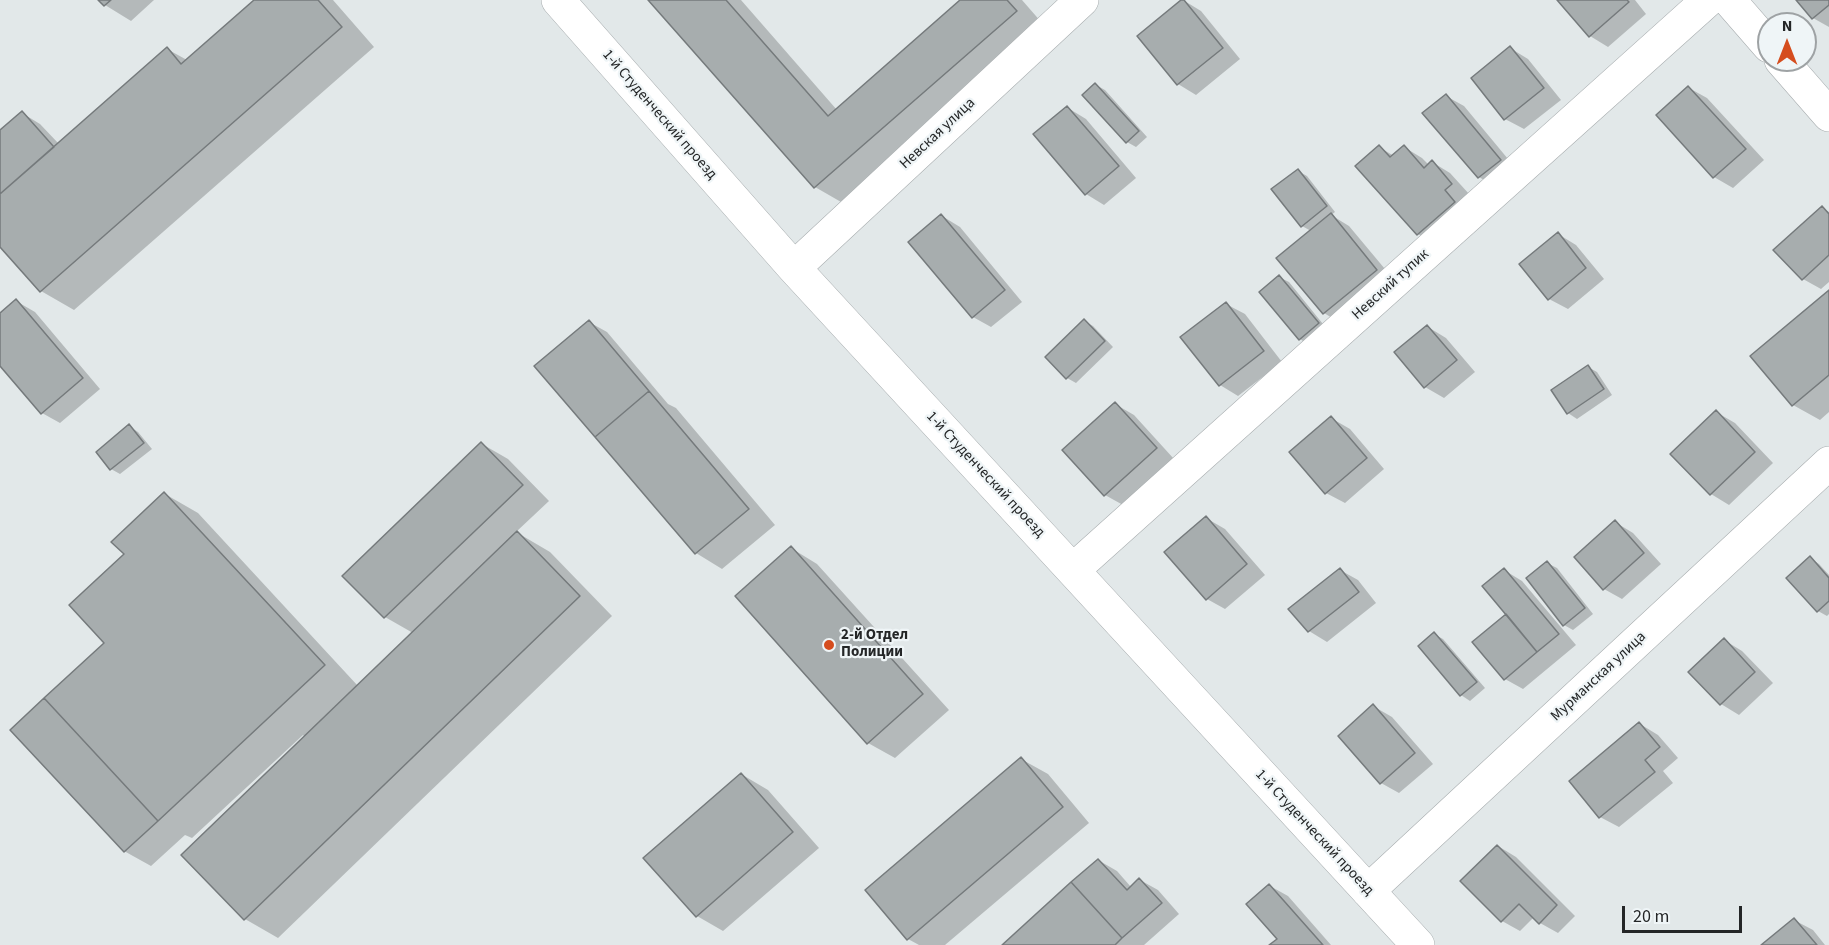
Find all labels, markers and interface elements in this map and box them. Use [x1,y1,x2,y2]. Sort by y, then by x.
north arrow [1757,12,1817,72]
text: N [1782,15,1792,37]
street label: 1-й Студенческий проезд [598,47,720,183]
street label: Невская улица [897,94,979,174]
street label: Невский тупик [1349,246,1433,324]
street label: 1-й Студенческий проезд [922,408,1048,542]
place label: 2-й Отдел Полиции [841,627,908,662]
street label: Мурманская улица [1548,628,1650,726]
marker: 2-й Отдел Полиции [822,638,836,652]
street label: 1-й Студенческий проезд [1251,766,1377,900]
scale bar [1625,894,1745,932]
text: 20 m [1633,904,1669,929]

